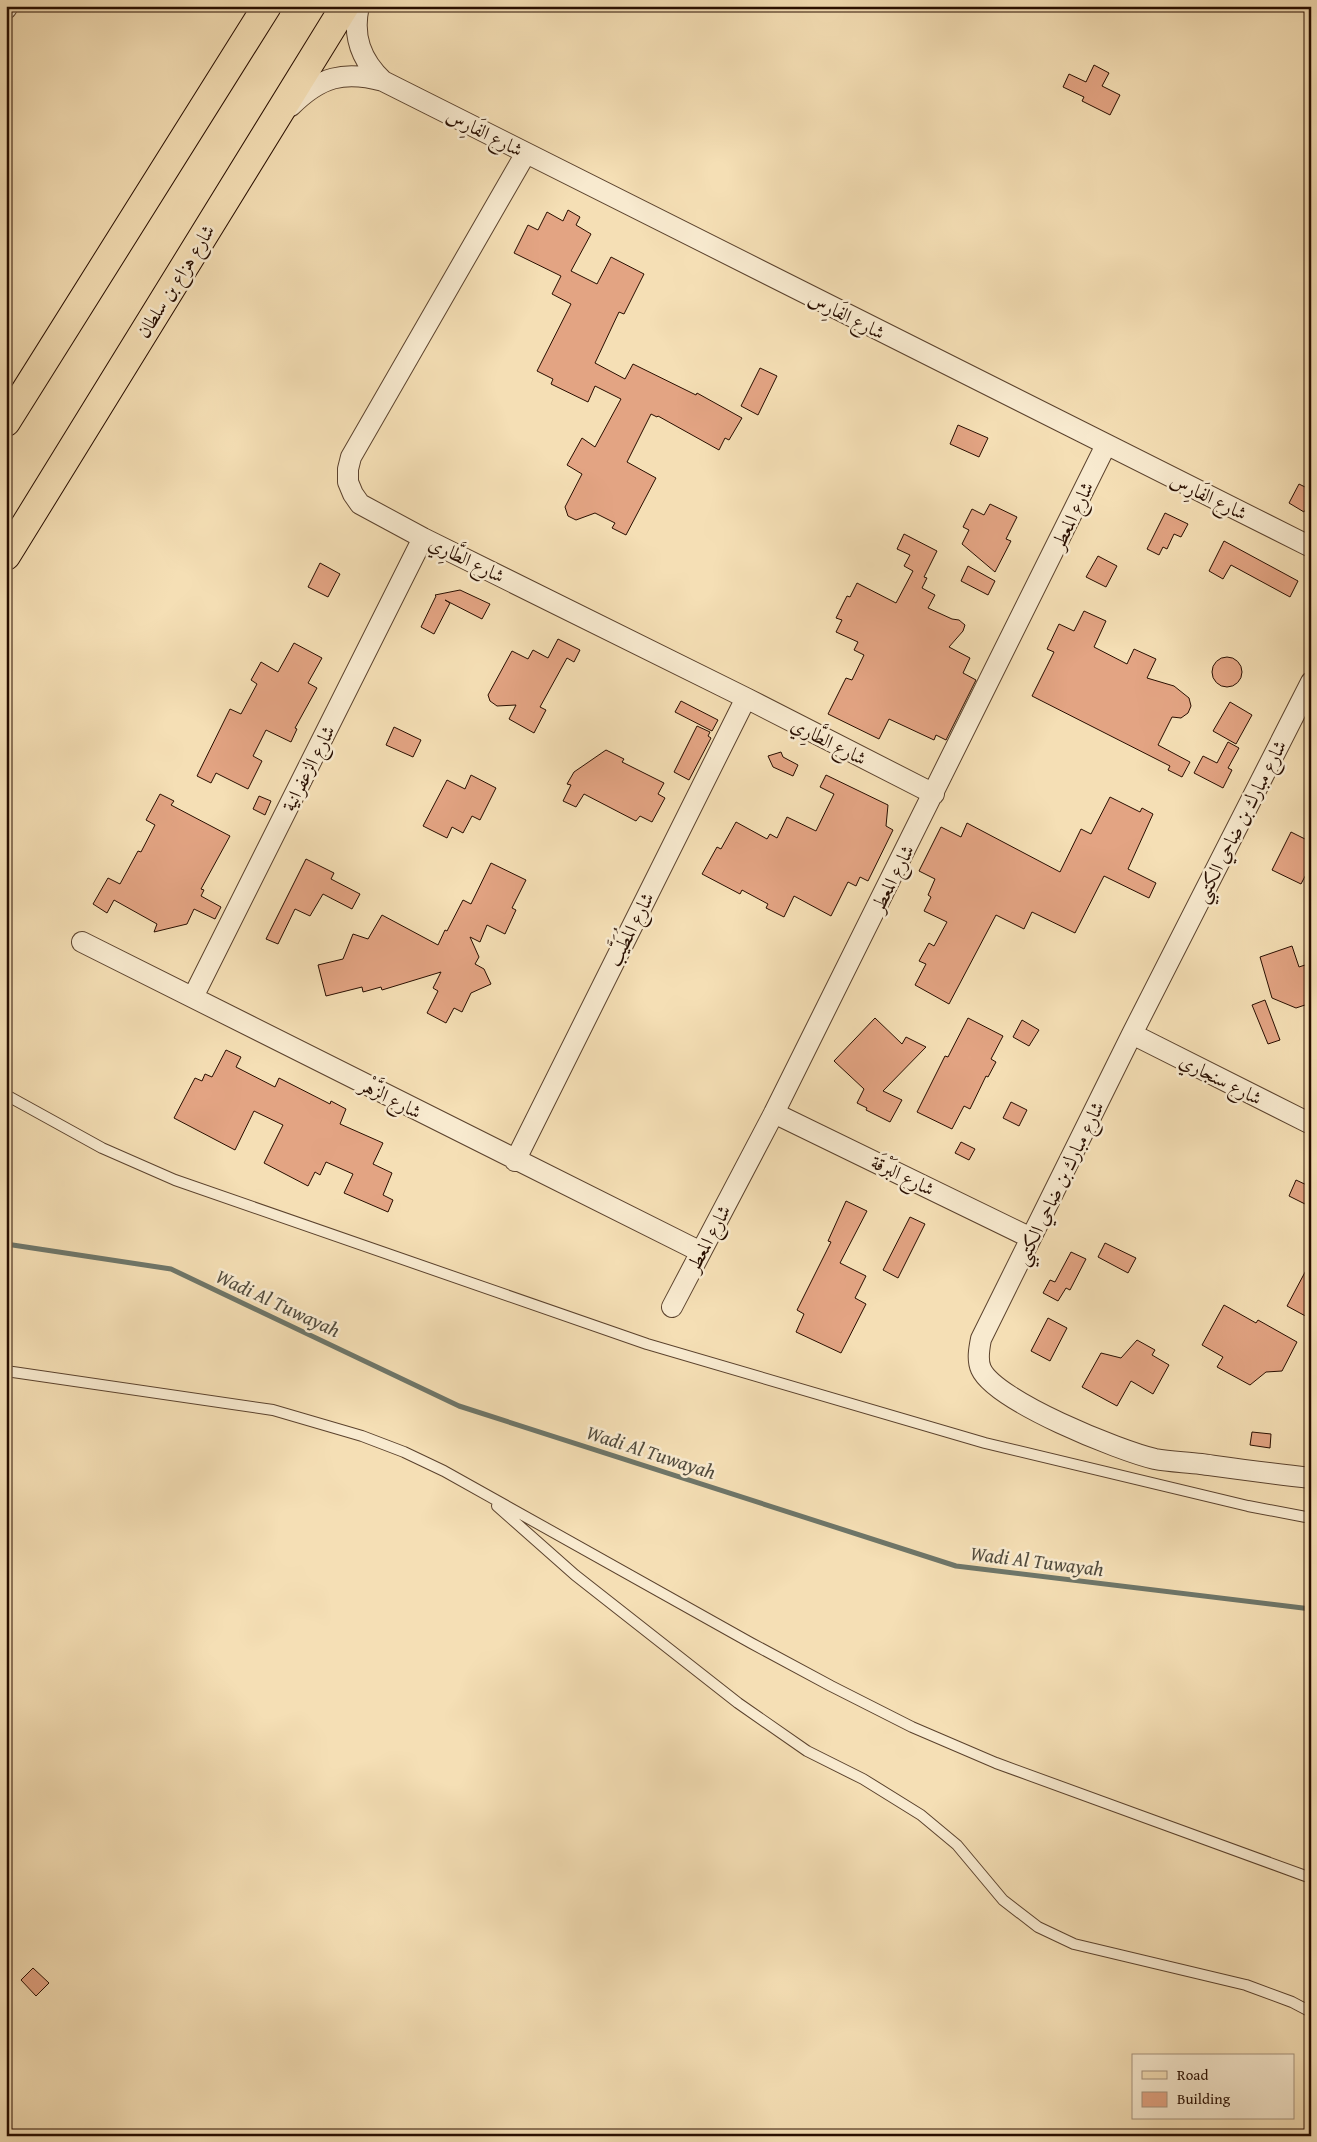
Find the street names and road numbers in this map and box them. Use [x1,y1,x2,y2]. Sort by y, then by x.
street label: شارع الفَارِس [440,101,528,166]
street label: شارع هزاع بن سلطان [129,219,223,344]
street label: شارع الفَارِس [802,284,890,349]
street label: شارع الفَارِس [1164,465,1252,529]
street label: شارع المعطر [1043,477,1102,556]
street label: شارع الطَّارِي [423,527,511,592]
street label: شارع الطَّارِي [785,708,873,775]
street label: شارع الزعفرانية [274,720,343,817]
street label: شارع مبارك بن ضاحي الكتبي [1187,735,1298,910]
street label: شارع المعطر [862,840,923,919]
street label: شارع المُطَيَّب [598,886,662,972]
street label: شارع سنجاري [1174,1046,1267,1114]
street label: شارع الزَّهْر [353,1068,428,1127]
street label: شارع مبارك بن ضاحي الكتبي [1007,1096,1115,1272]
street label: شارع البَرْقَة [865,1148,940,1204]
street label: شارع المعطر [678,1200,739,1279]

